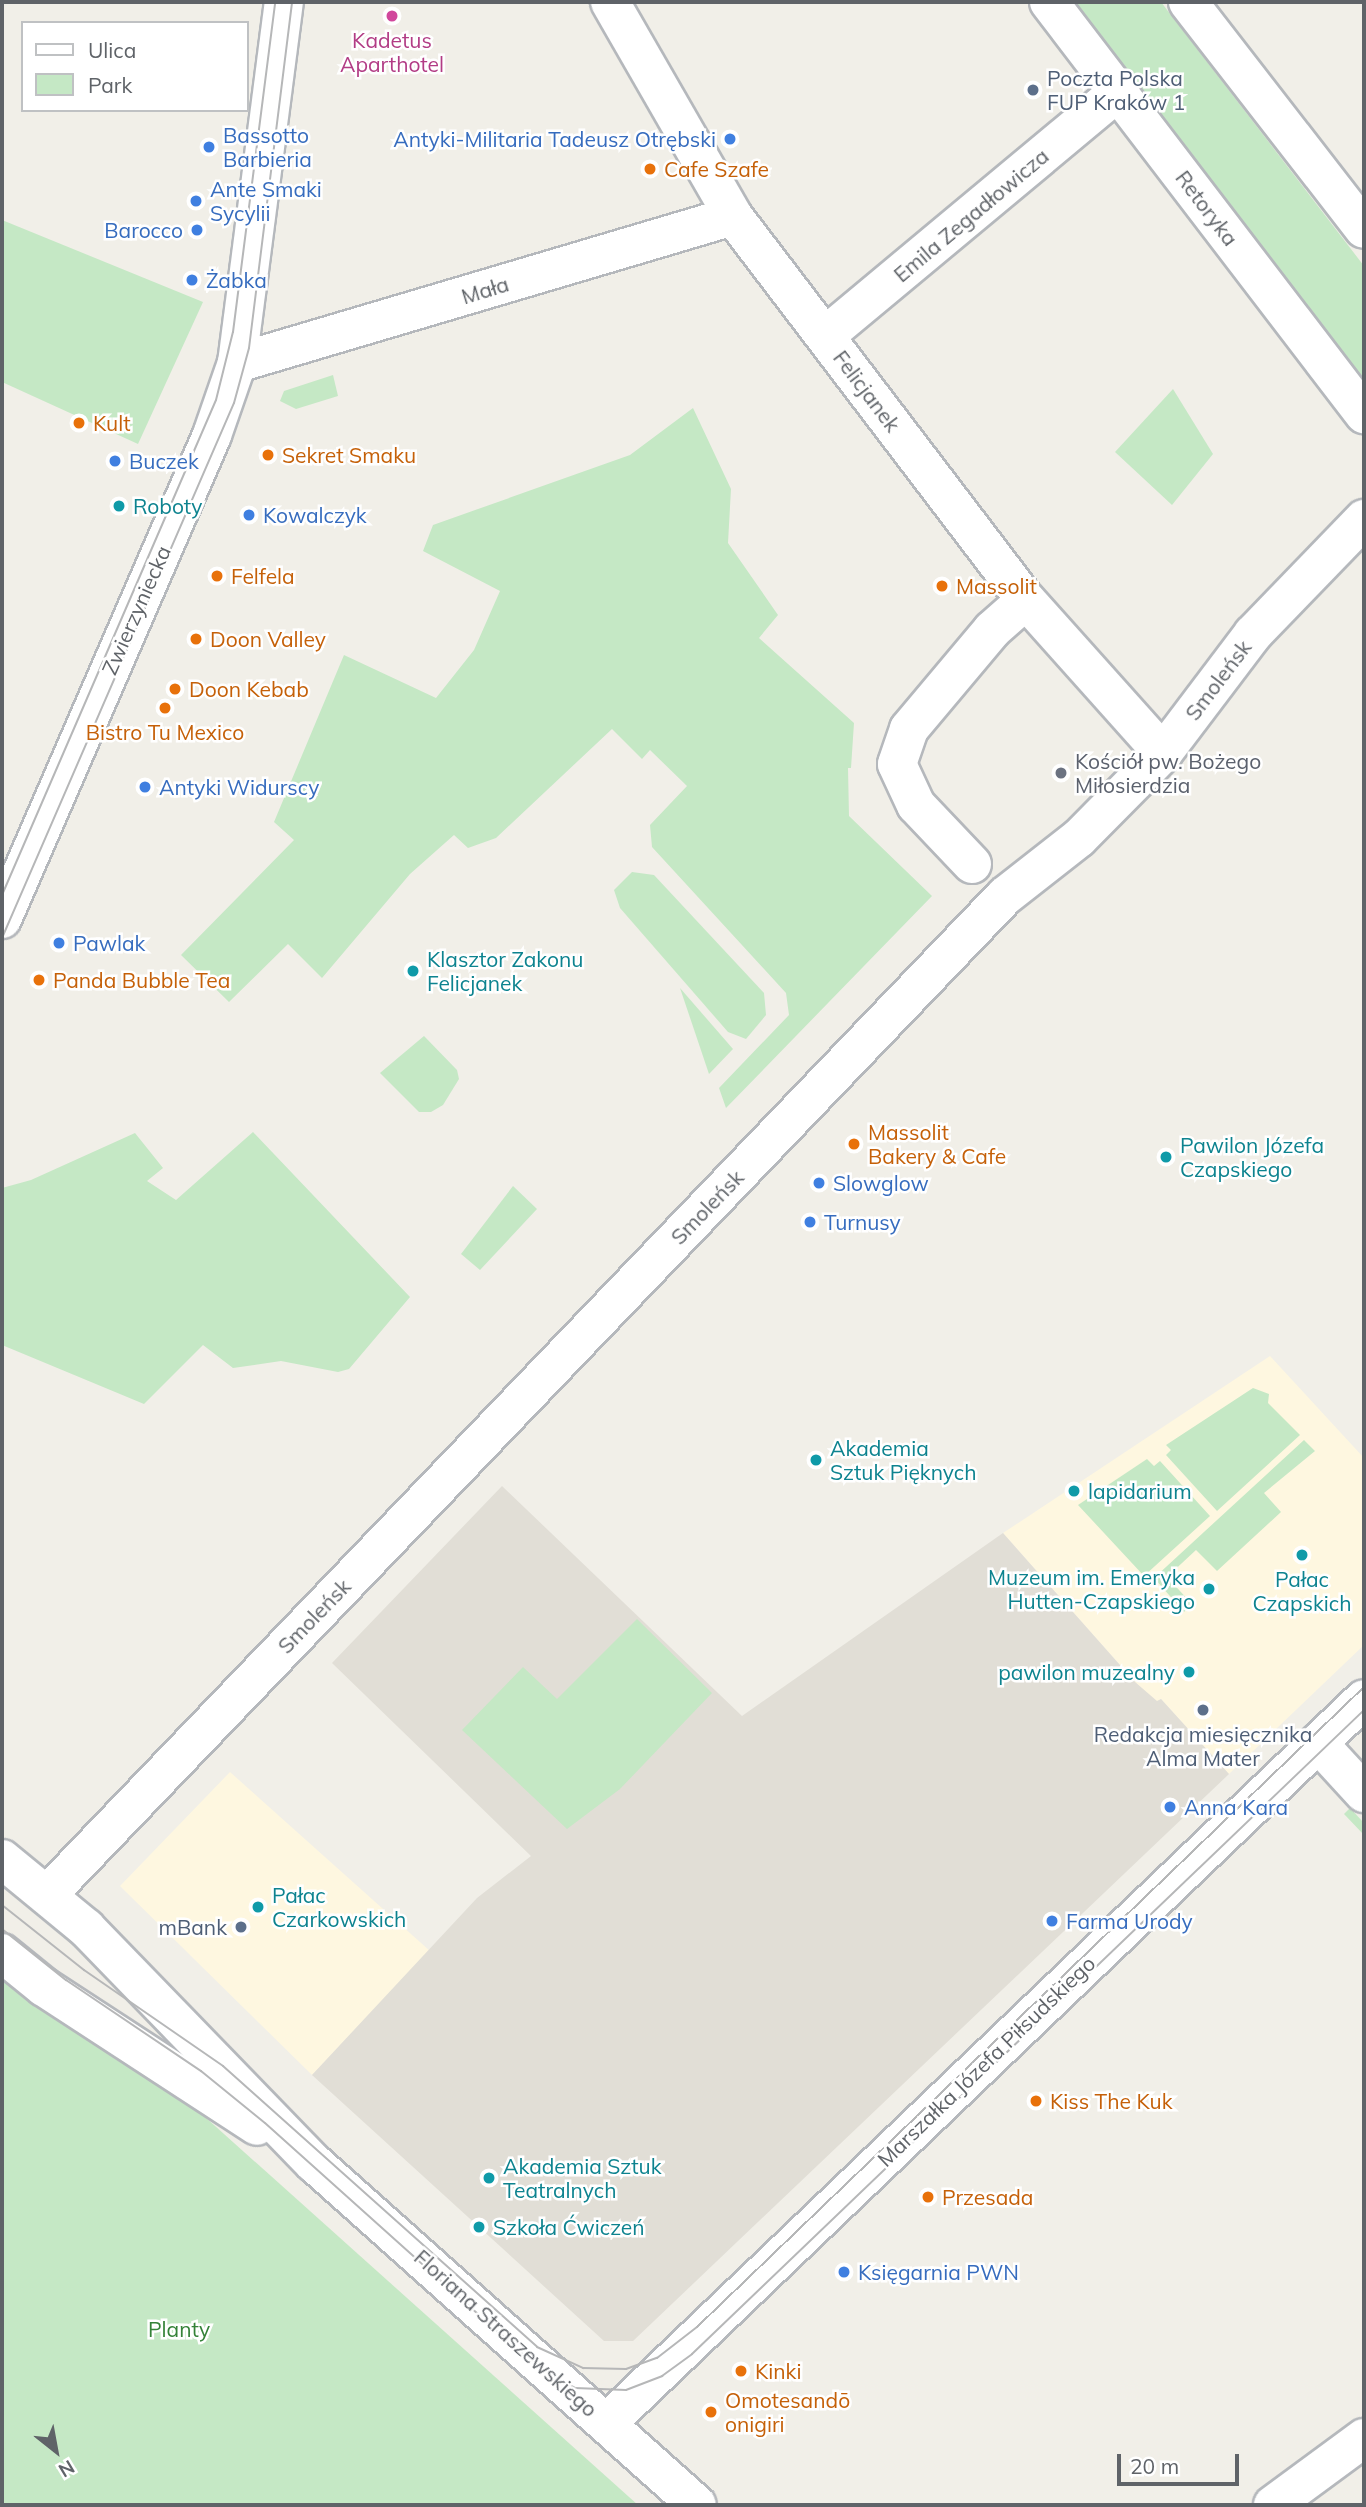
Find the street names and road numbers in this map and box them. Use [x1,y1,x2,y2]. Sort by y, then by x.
street label: Emila Zegadłowicza [889,143,1053,287]
street label: Retoryka [1171,165,1243,251]
street label: Mała [458,271,512,309]
street label: Felicjanek [828,345,906,437]
street label: Zwierzyniecka [96,542,176,678]
street label: Smoleńsk [1180,635,1256,725]
street label: Smoleńsk [665,1165,749,1249]
street label: Smoleńsk [272,1574,356,1658]
street label: Marszałka Józefa Piłsudskiego [872,1950,1100,2172]
street label: Floriana Straszewskiego [409,2244,603,2422]

